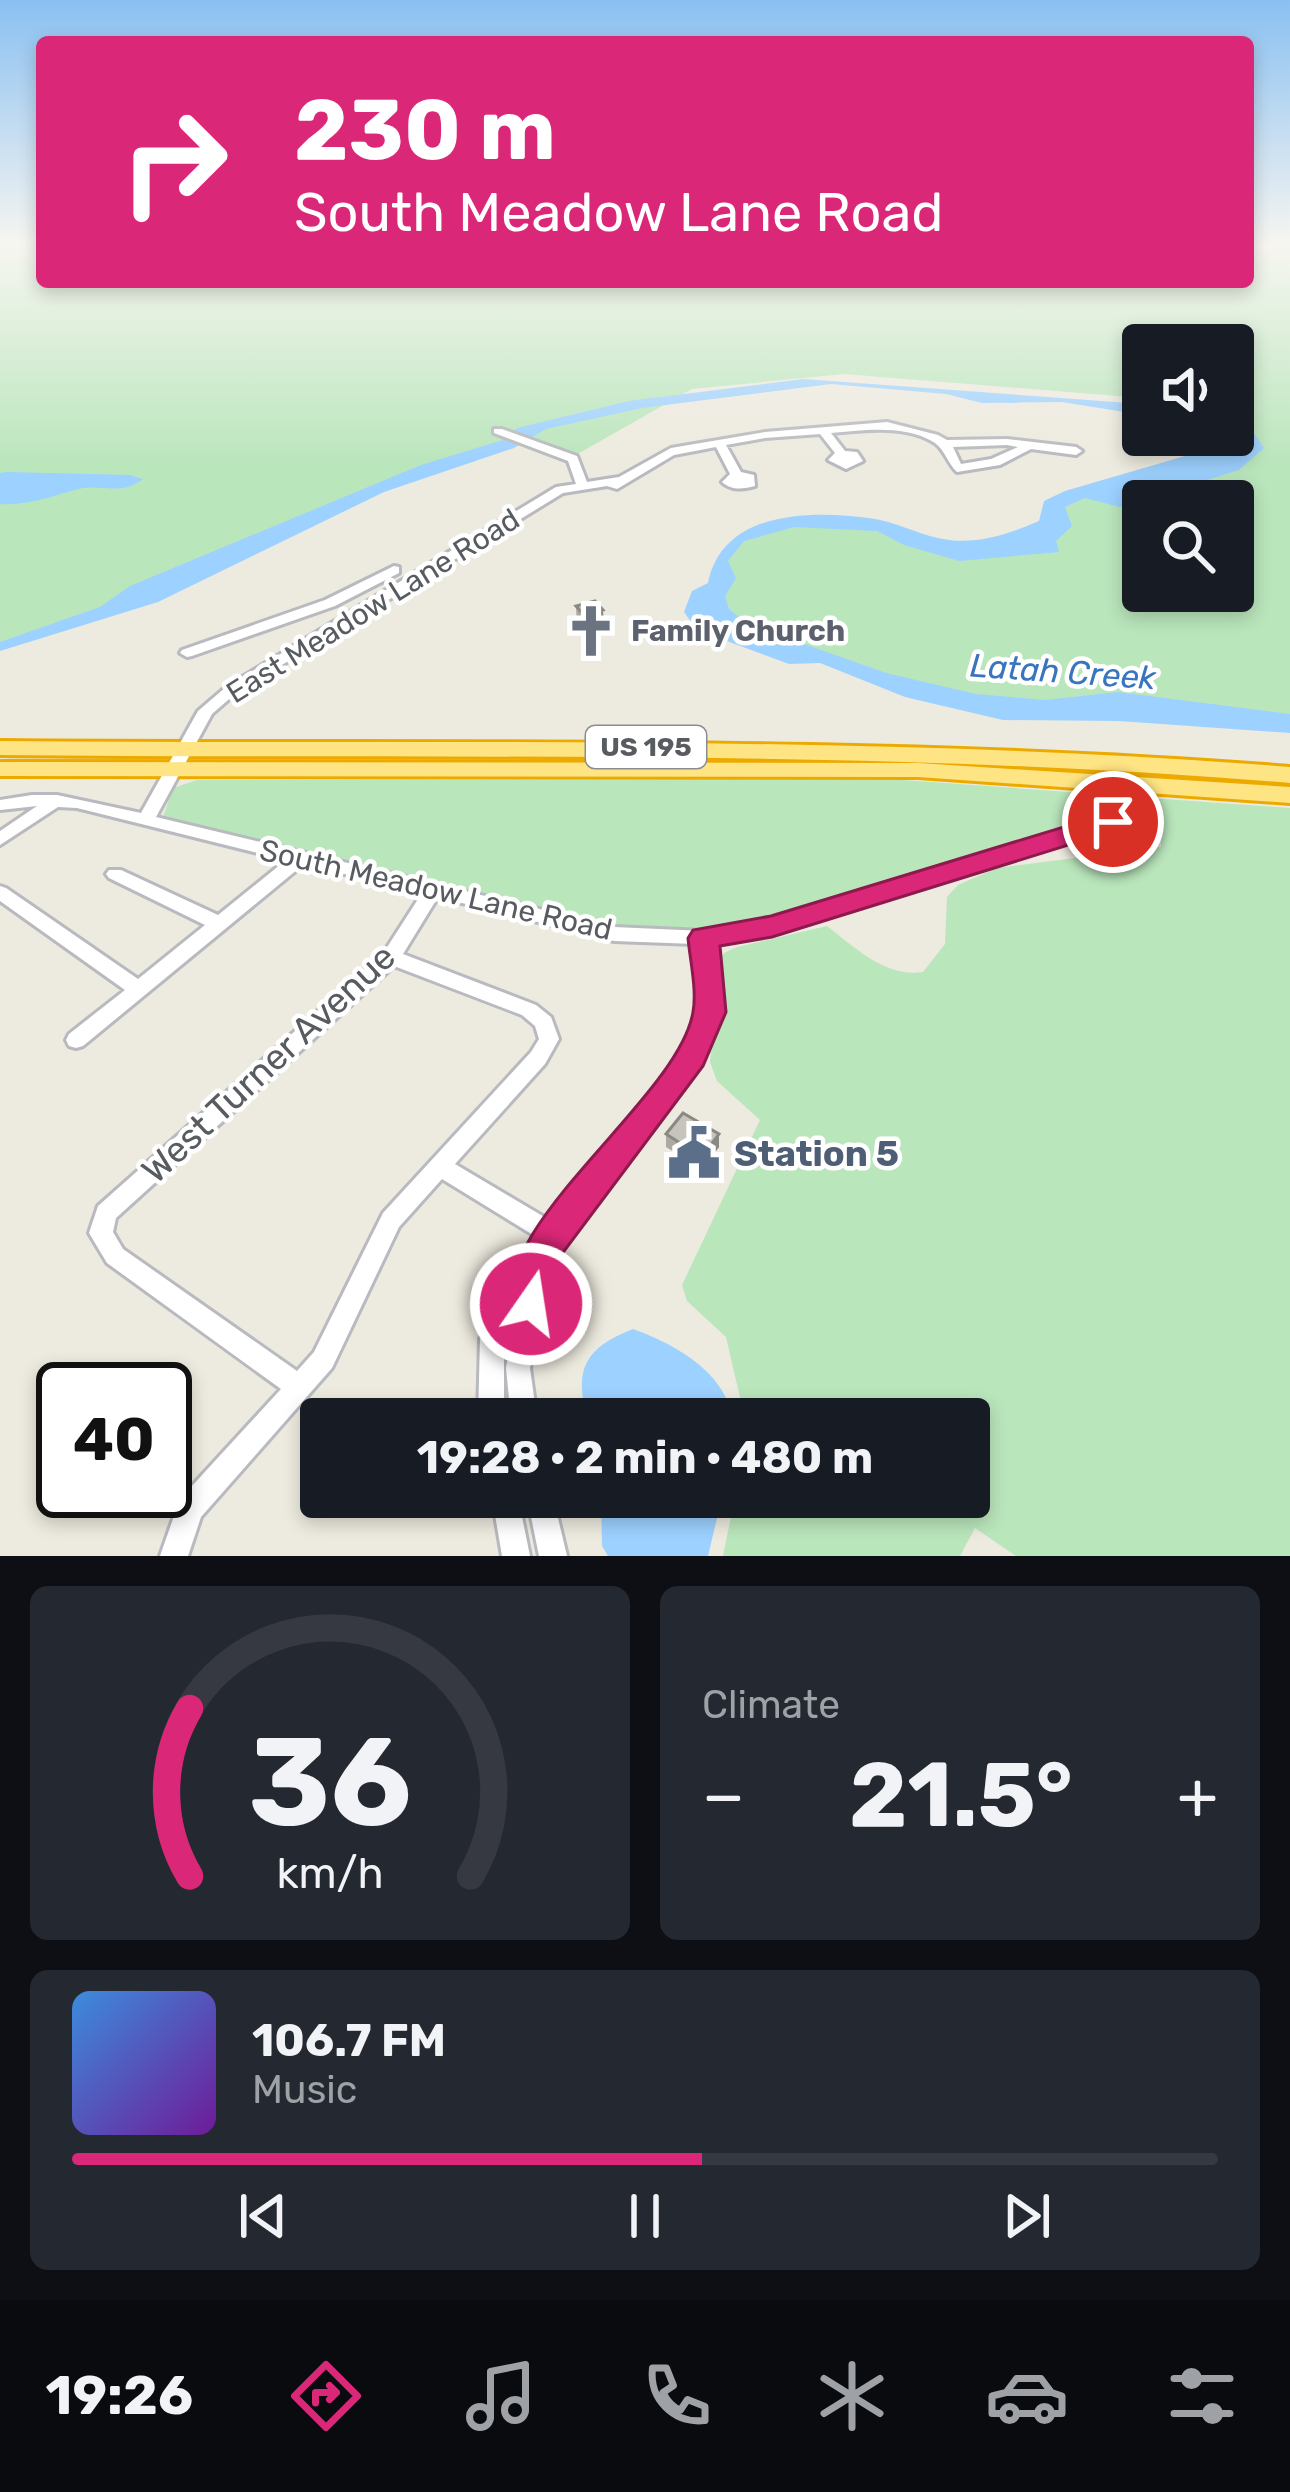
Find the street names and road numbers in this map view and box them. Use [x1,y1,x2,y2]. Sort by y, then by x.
street label: East Meadow Lane Road [220,501,526,711]
road number: US 195 [586,726,706,768]
street label: South Meadow Lane Road [256,832,616,948]
street label: West Turner Avenue [133,935,404,1192]

